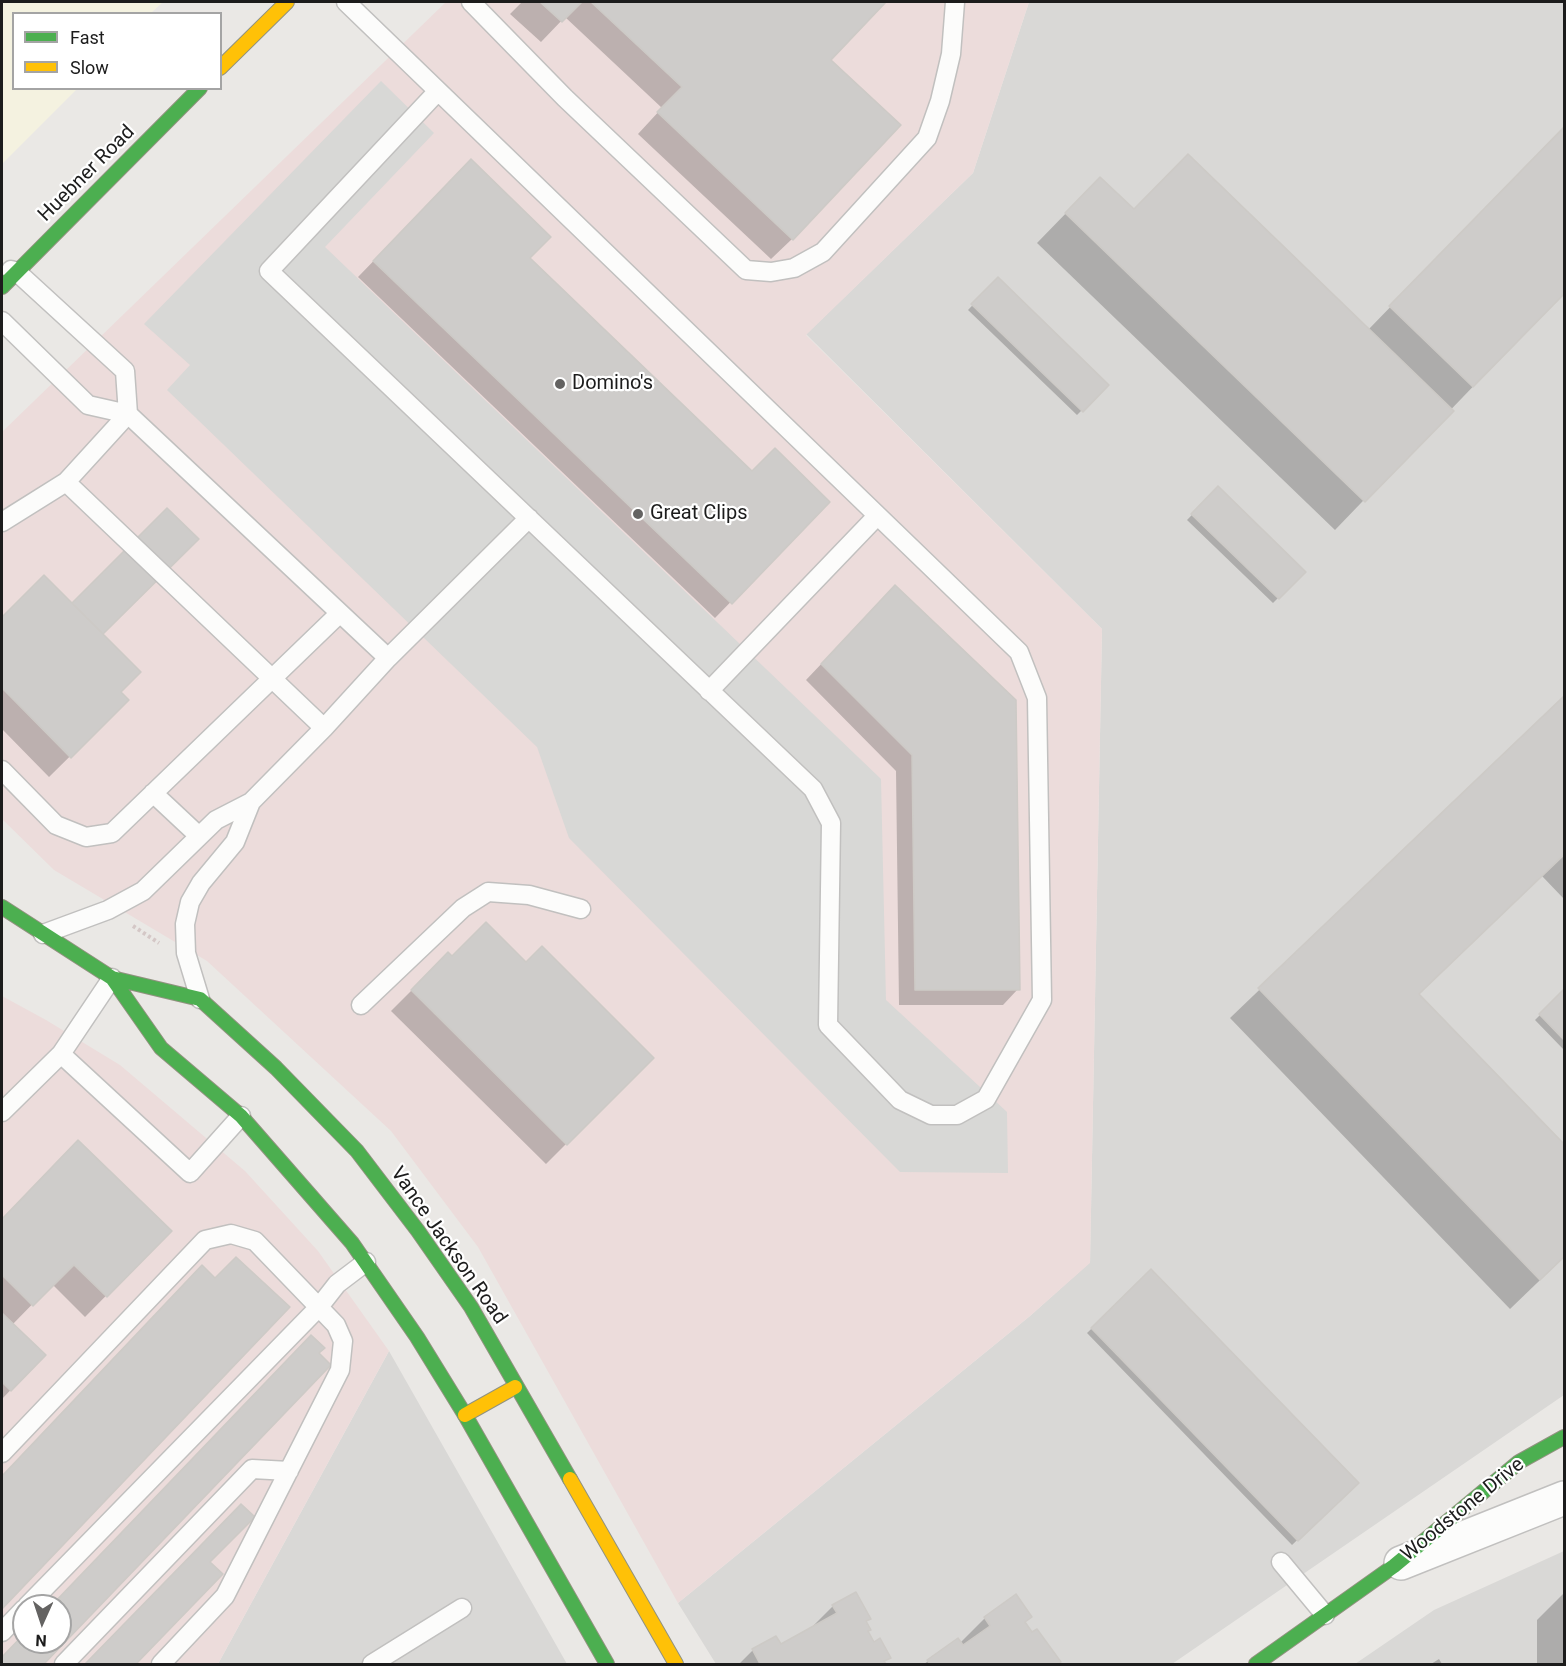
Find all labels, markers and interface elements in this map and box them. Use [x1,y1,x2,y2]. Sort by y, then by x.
legend [12,12,222,90]
text: Fast [70,27,105,48]
text: Slow [70,57,109,78]
street label: Huebner Road [34,121,140,227]
place label: Domino's [572,372,653,396]
marker: Domino's [553,377,567,391]
place label: Great Clips [650,502,748,526]
marker: Great Clips [631,507,645,521]
street label: Vance Jackson Road [385,1163,511,1329]
street label: Woodstone Drive [1397,1453,1529,1567]
north arrow [12,1594,72,1654]
text: N [35,1631,47,1650]

